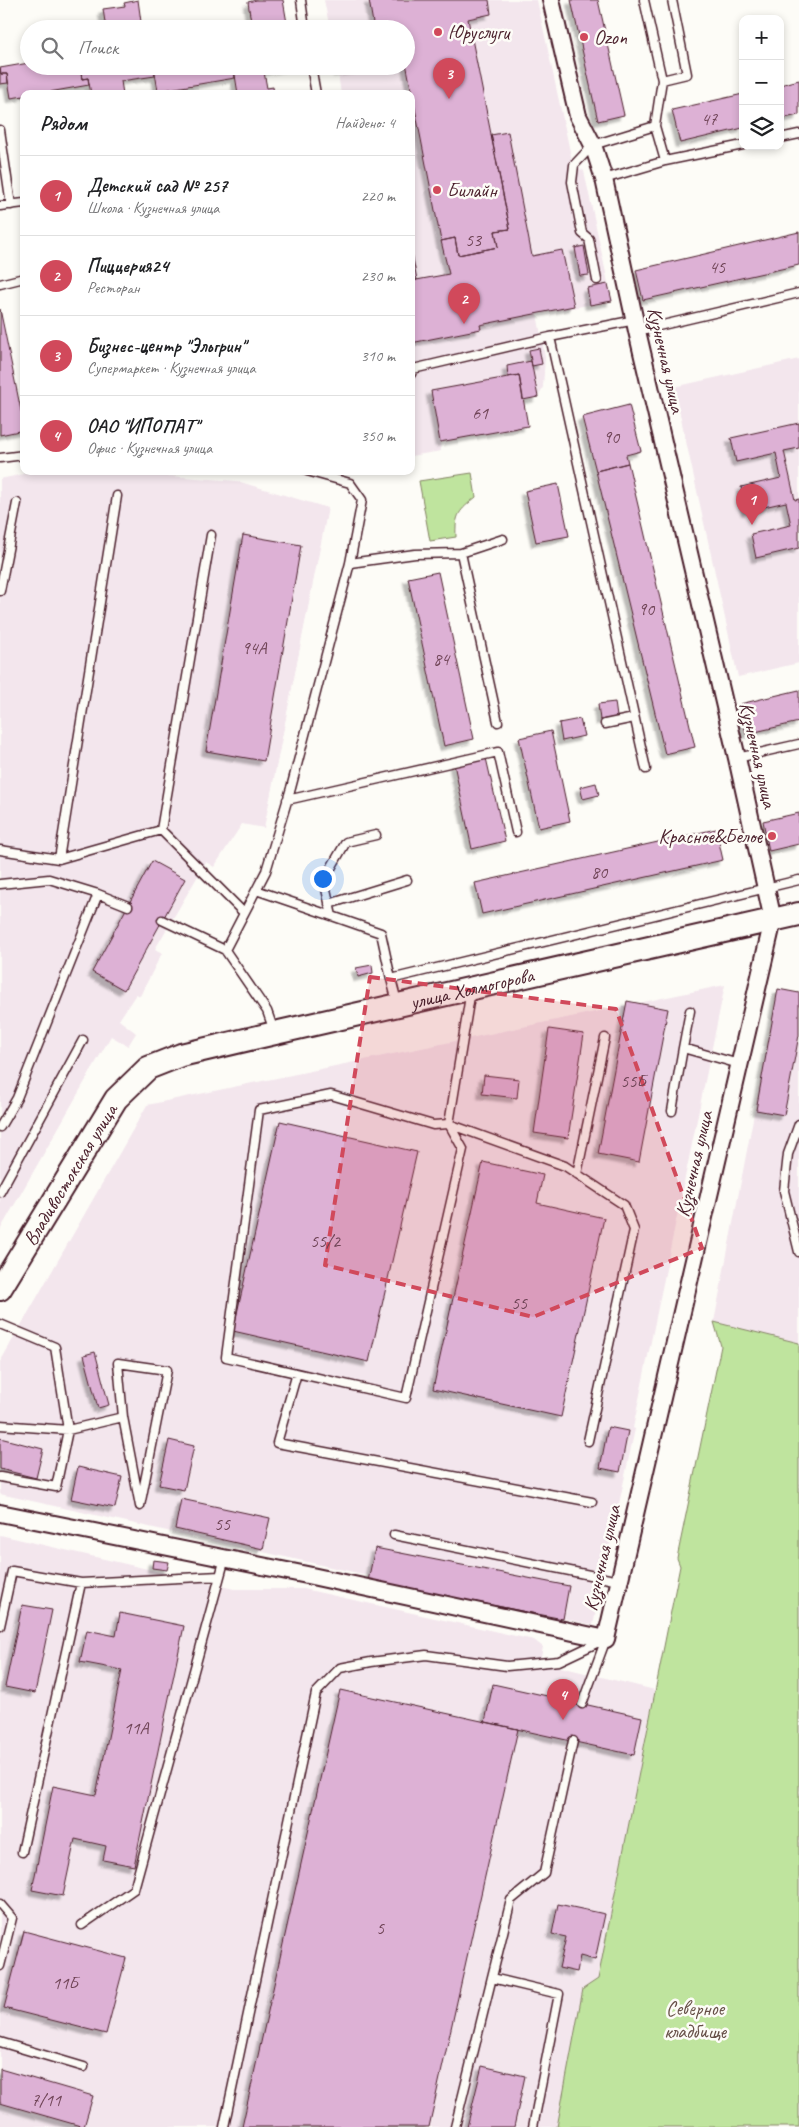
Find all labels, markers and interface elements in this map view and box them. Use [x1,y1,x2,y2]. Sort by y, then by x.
map controls [739,15,784,150]
button: + [739,15,784,60]
search box [20,20,415,75]
place label: Юруслуги [448,20,511,45]
place label: Ozon [594,25,628,50]
marker: Юруслуги [432,26,444,38]
marker: Ozon [578,31,590,43]
icon: search [38,34,66,62]
text: Поиск [78,36,118,60]
pin: 3 [433,58,465,99]
button: − [739,60,784,105]
button: layers [739,105,784,150]
house number: 47 [701,108,718,130]
text: Рядом [40,110,87,136]
text: Найдено: 4 [335,113,395,133]
text: Детский сад № 257 [87,174,227,198]
place label: Билайн [447,178,499,203]
marker: Билайн [431,184,443,196]
text: 1 [52,186,60,206]
text: 220 m [361,186,395,206]
text: Школа · Кузнечная улица [87,198,219,218]
house number: 53 [465,229,483,251]
text: Пиццерия24 [87,254,168,278]
house number: 45 [709,256,726,278]
text: 2 [52,266,60,286]
text: 230 m [361,266,395,286]
text: Ресторан [87,278,140,298]
pin: 2 [448,283,480,324]
street label: Кузнечная улица [641,305,691,417]
text: Бизнес-центр "Эльгрин" [87,334,245,358]
text: 3 [52,346,60,366]
text: 310 m [361,346,395,366]
text: Супермаркет · Кузнечная улица [87,358,255,378]
house number: 61 [472,402,489,424]
text: ОАО "ИПОПАТ" [87,414,199,438]
text: 4 [52,426,60,446]
text: 350 m [361,426,395,446]
house number: 90 [603,426,621,448]
text: Офис · Кузнечная улица [87,438,212,458]
pin: 1 [736,484,768,525]
house number: 90 [638,598,656,620]
house number: 94А [241,637,268,659]
house number: 84 [433,648,451,670]
street label: Кузнечная улица [733,700,783,812]
place label: Красное&Белое [658,824,763,849]
marker: Красное&Белое [766,830,778,842]
house number: 80 [591,861,609,883]
your location [310,866,336,892]
street label: улица Холмогорова [407,962,538,1015]
house number: 55Б [620,1070,649,1092]
street label: Владивостокская улица [17,1098,123,1250]
street label: Кузнечная улица [670,1107,720,1220]
house number: 55/2 [310,1230,342,1252]
house number: 55 [511,1292,528,1314]
street label: Кузнечная улица [578,1501,628,1614]
house number: 55 [214,1513,231,1535]
pin: 4 [547,1679,579,1720]
house number: 11А [123,1717,150,1739]
house number: 5 [376,1917,385,1939]
house number: 11Б [52,1972,81,1994]
park label: Северное кладбище [664,1996,727,2044]
house number: 7/11 [31,2089,62,2111]

